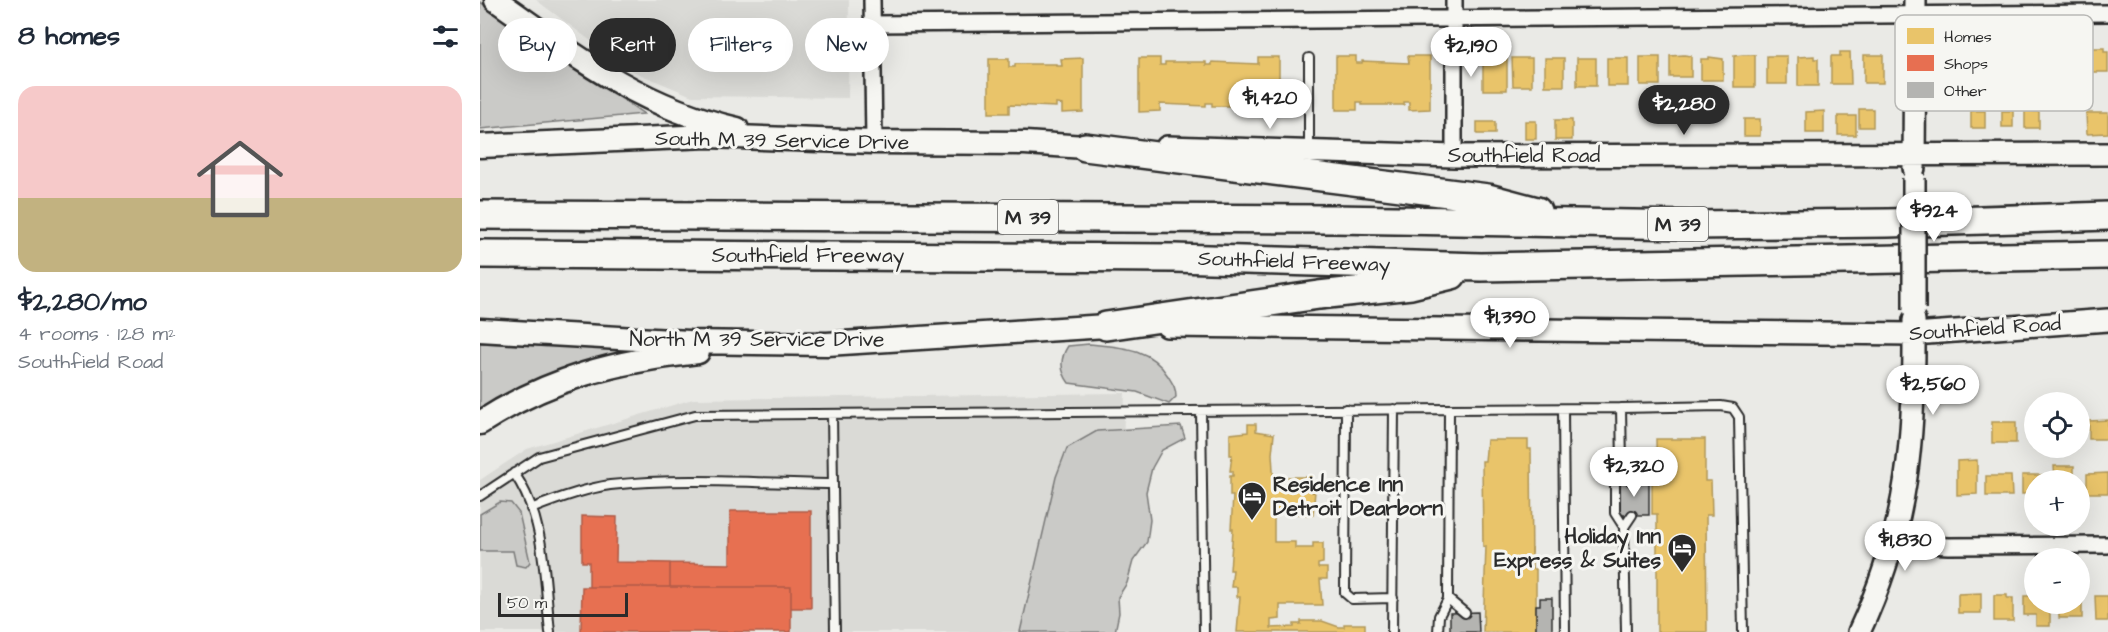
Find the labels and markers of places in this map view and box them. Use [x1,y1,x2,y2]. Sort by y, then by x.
pin: $2,190 [1422,27,1520,78]
pin: $1,420 [1221,79,1319,130]
pin: $2,280 [1635,85,1733,136]
pin: $924 [1898,192,1970,243]
pin: $1,390 [1461,298,1559,349]
pin: $2,560 [1884,365,1982,416]
pin: $2,320 [1585,447,1683,498]
place label: Residence Inn Detroit Dearborn [1273,470,1443,523]
hotel icon: Residence Inn Detroit Dearborn [1236,480,1268,522]
pin: $1,830 [1856,521,1954,572]
place label: Holiday Inn Express & Suites [1494,522,1661,576]
hotel icon: Holiday Inn Express & Suites [1666,532,1698,574]

